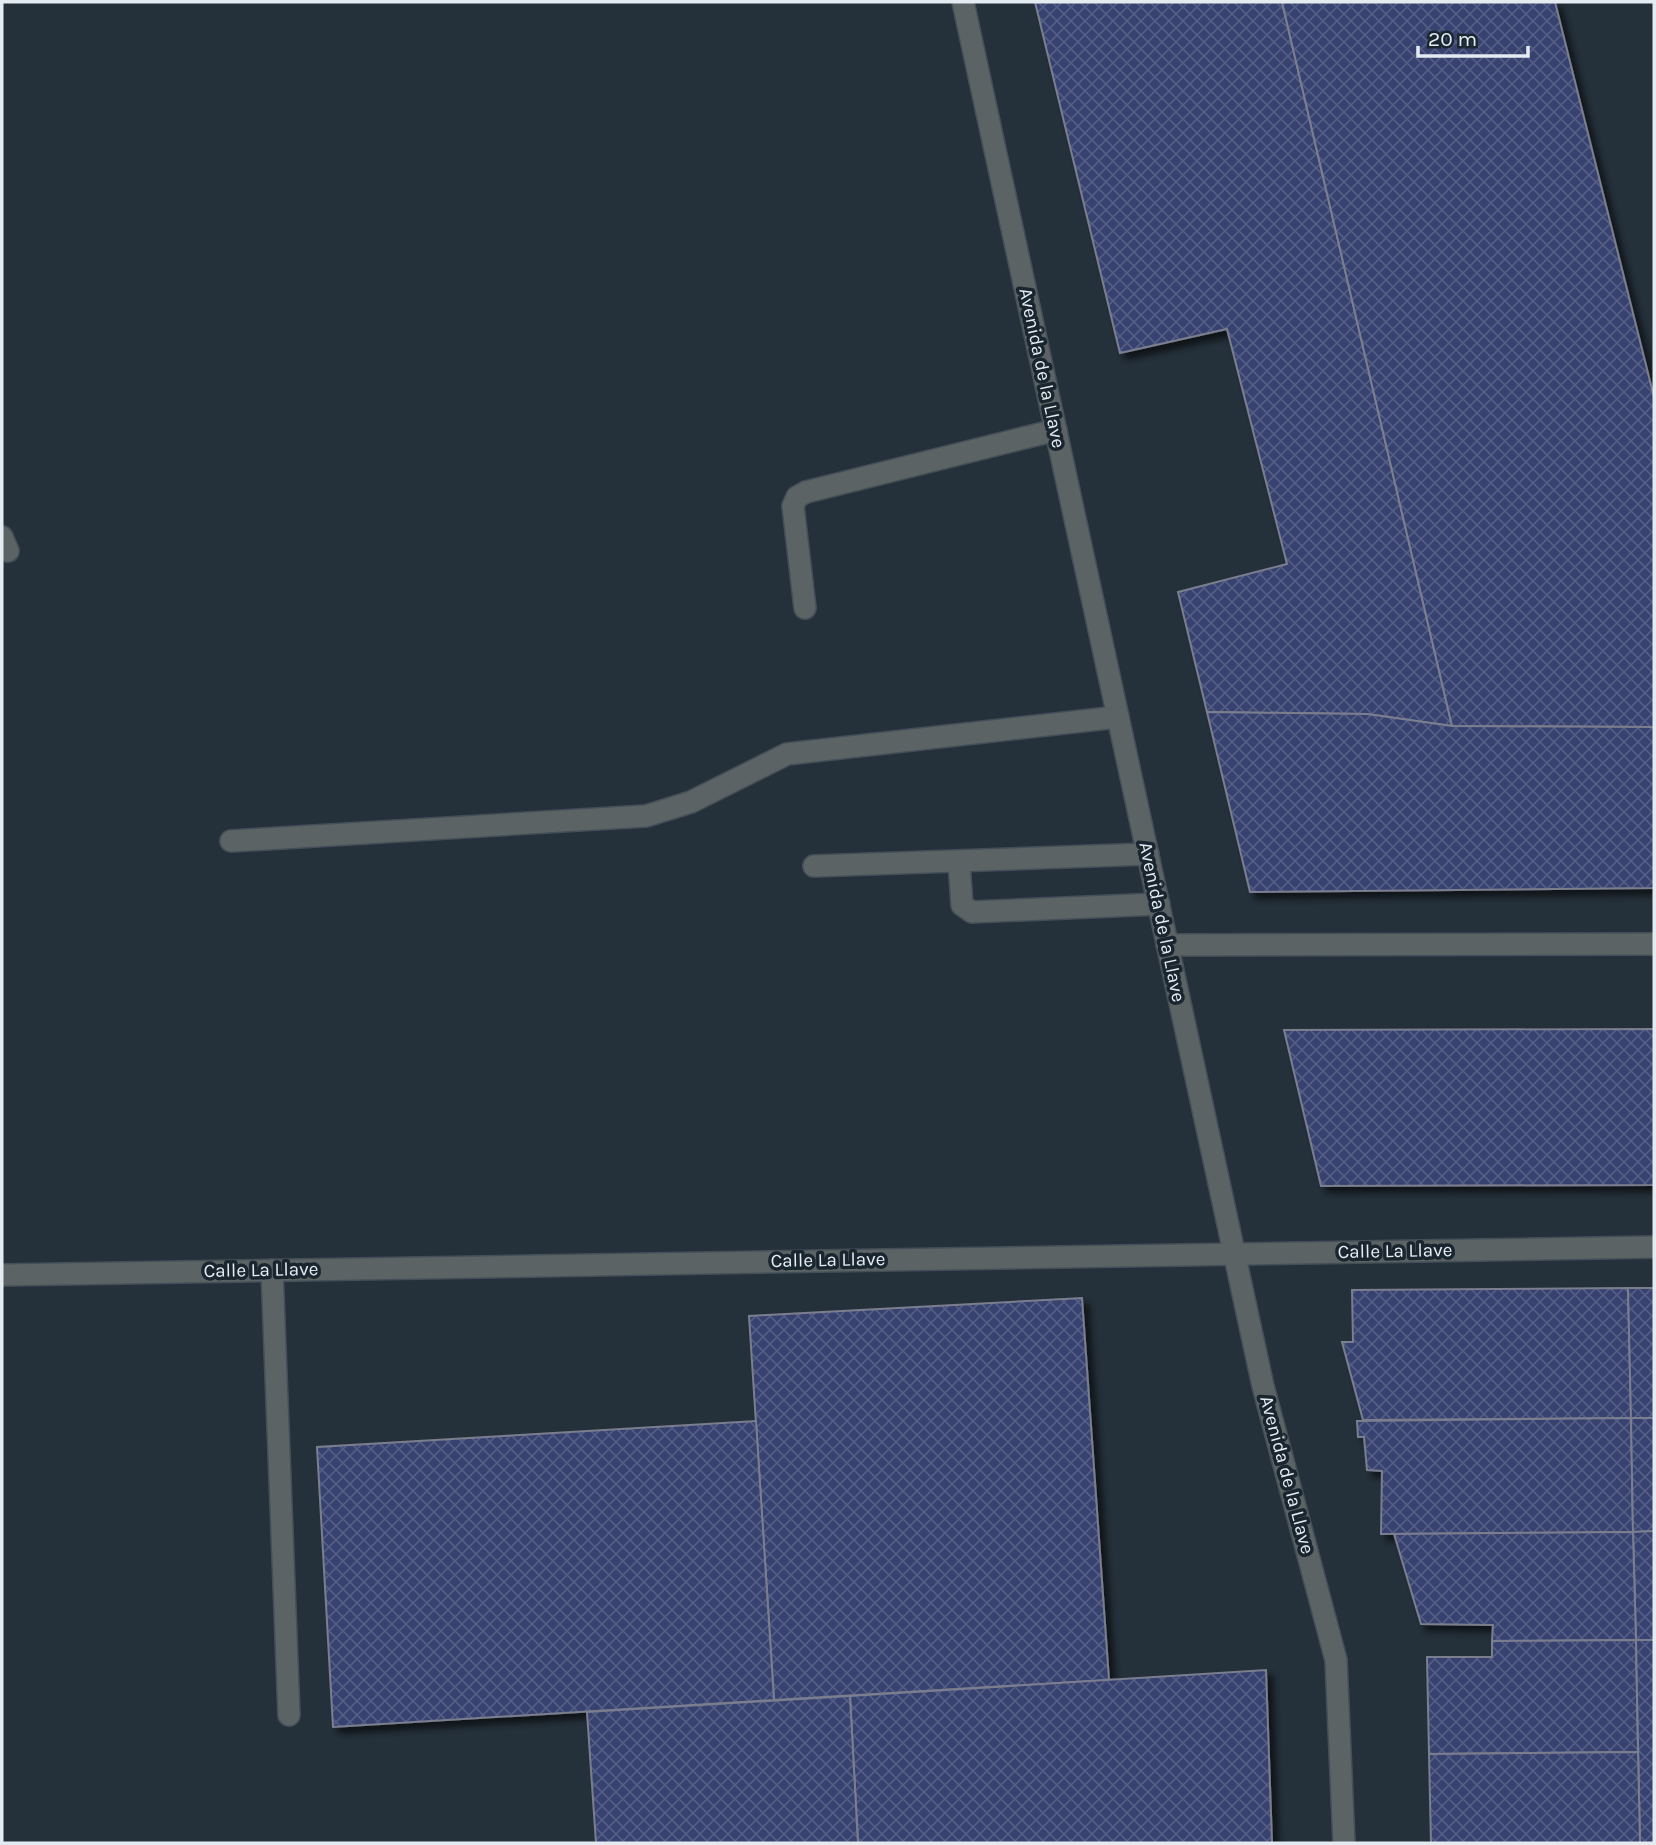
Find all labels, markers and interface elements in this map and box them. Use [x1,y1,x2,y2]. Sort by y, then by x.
scale bar [1418,14,1528,58]
text: 20 m [1428,27,1477,51]
street label: Avenida de la Llave [1014,286,1070,450]
street label: Avenida de la Llave [1134,840,1190,1004]
street label: Calle La Llave [1337,1239,1453,1263]
street label: Calle La Llave [770,1248,886,1272]
street label: Calle La Llave [203,1258,319,1282]
street label: Avenida de la Llave [1255,1393,1319,1557]

